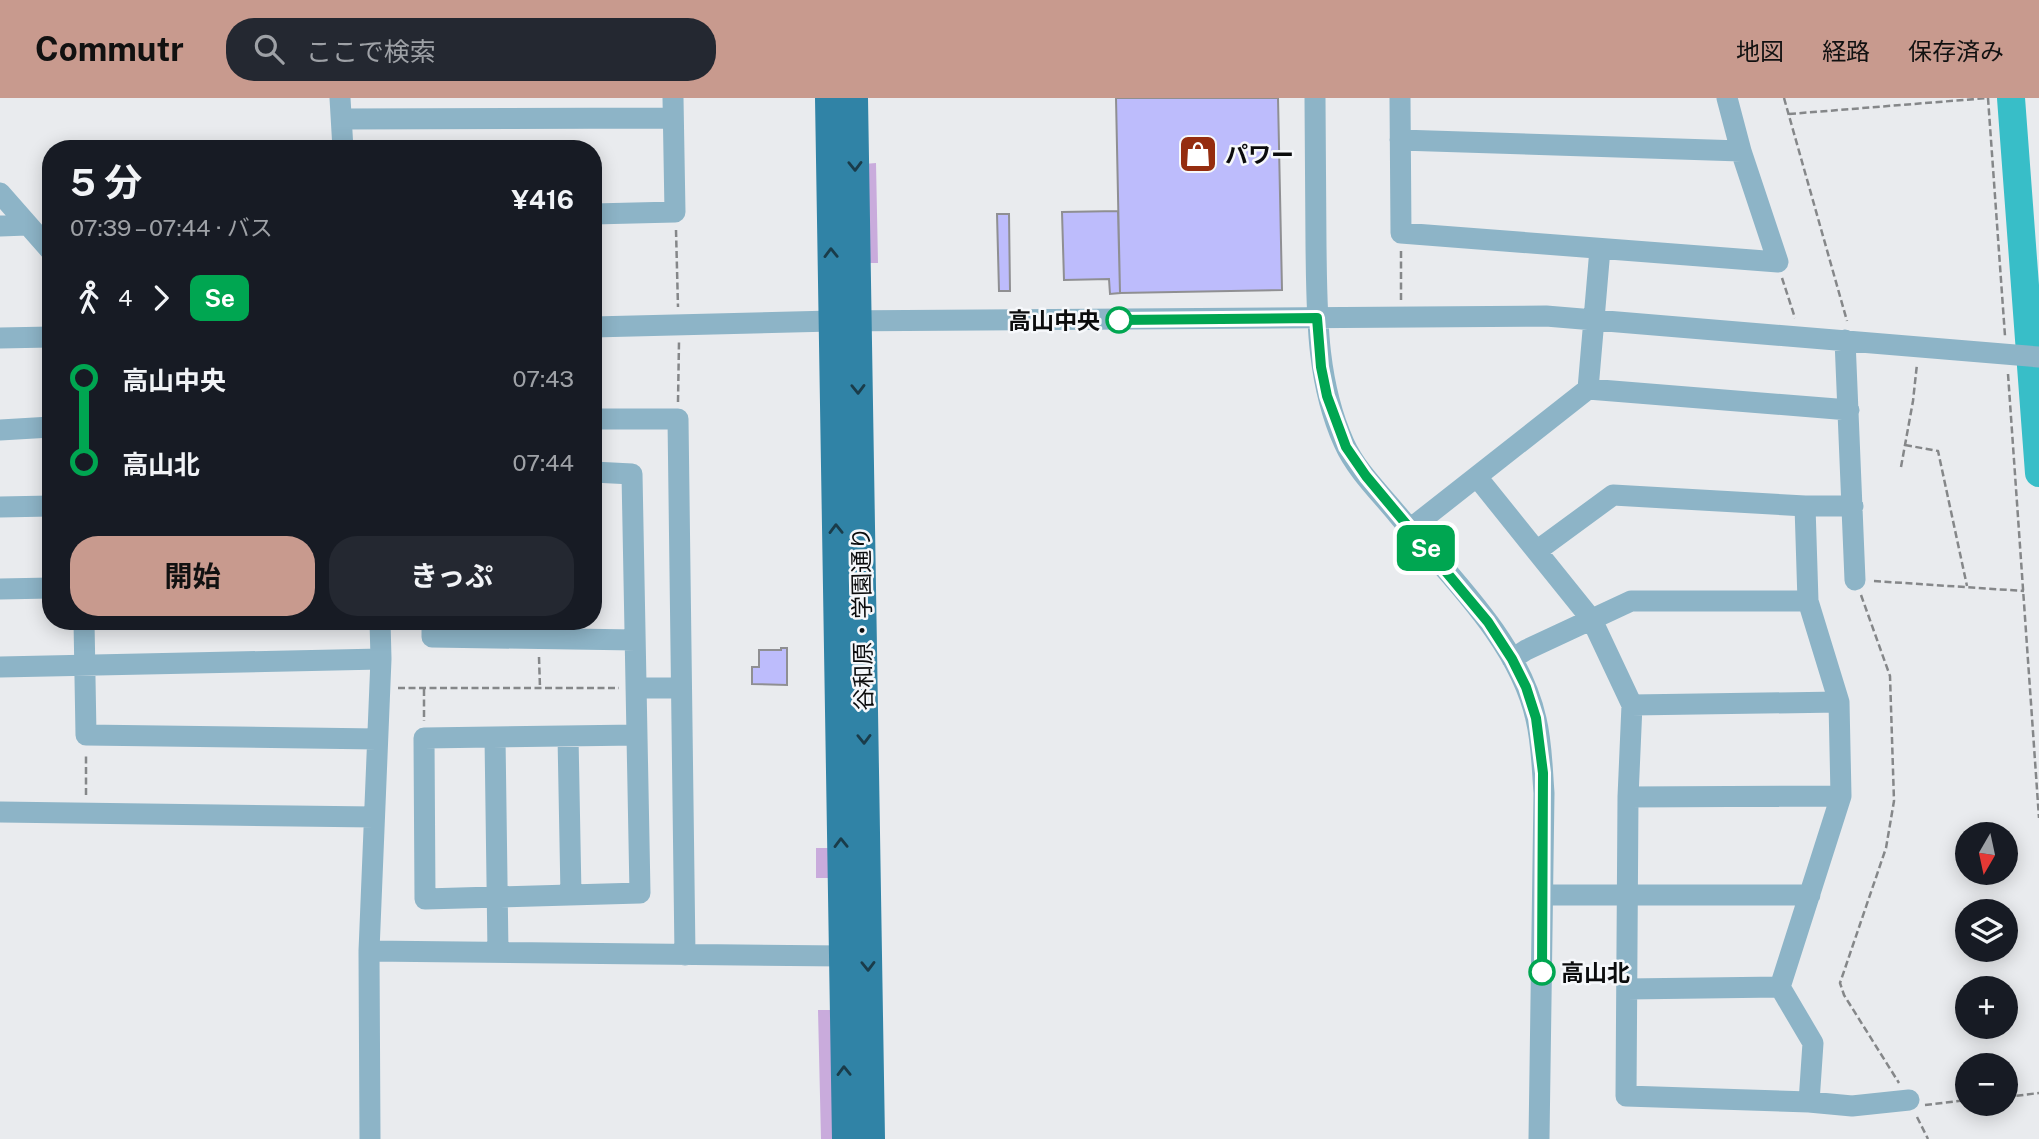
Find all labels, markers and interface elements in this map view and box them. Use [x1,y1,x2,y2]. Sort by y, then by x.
search box [226,18,716,81]
text: Commutr [35,30,184,68]
icon: search [250,30,288,68]
text: ここで検索 [306,36,436,67]
text: 地図 [1736,37,1784,65]
text: 経路 [1822,37,1870,65]
text: 保存済み [1908,37,2004,65]
shop icon: パワー [1177,133,1219,175]
place label: パワー [1225,141,1294,168]
text: 5 分 [70,160,142,205]
one-way arrow [847,161,862,172]
text: ¥416 [512,184,574,215]
text: 07:39 – 07:44 · バス [70,214,273,241]
one-way arrow [823,247,839,257]
icon: walk [70,279,108,317]
icon: forward [142,279,180,317]
text: 4 [118,284,132,311]
text: Se [204,284,235,312]
place label: 高山中央 [1008,307,1100,334]
marker: 高山中央 [1106,307,1132,333]
text: 高山中央 [122,365,226,396]
text: 07:43 [513,365,574,392]
one-way arrow [850,384,865,395]
text: 高山北 [122,449,200,480]
text: 07:44 [513,449,574,476]
one-way arrow [828,523,844,534]
line badge: Se [1394,525,1458,571]
street label: 谷和原・学園通り [847,527,877,711]
text: Se [1411,534,1441,562]
button: 開始 [70,536,315,616]
button: きっぷ [329,536,574,616]
one-way arrow [856,734,872,745]
north arrow [1955,822,2018,886]
map controls [1955,822,2018,1116]
one-way arrow [833,838,849,848]
button: layers [1955,899,2018,962]
marker: 高山北 [1529,959,1555,985]
place label: 高山北 [1561,959,1630,986]
one-way arrow [860,962,876,972]
button: + [1955,976,2018,1039]
button: − [1955,1053,2018,1116]
one-way arrow [836,1065,852,1076]

